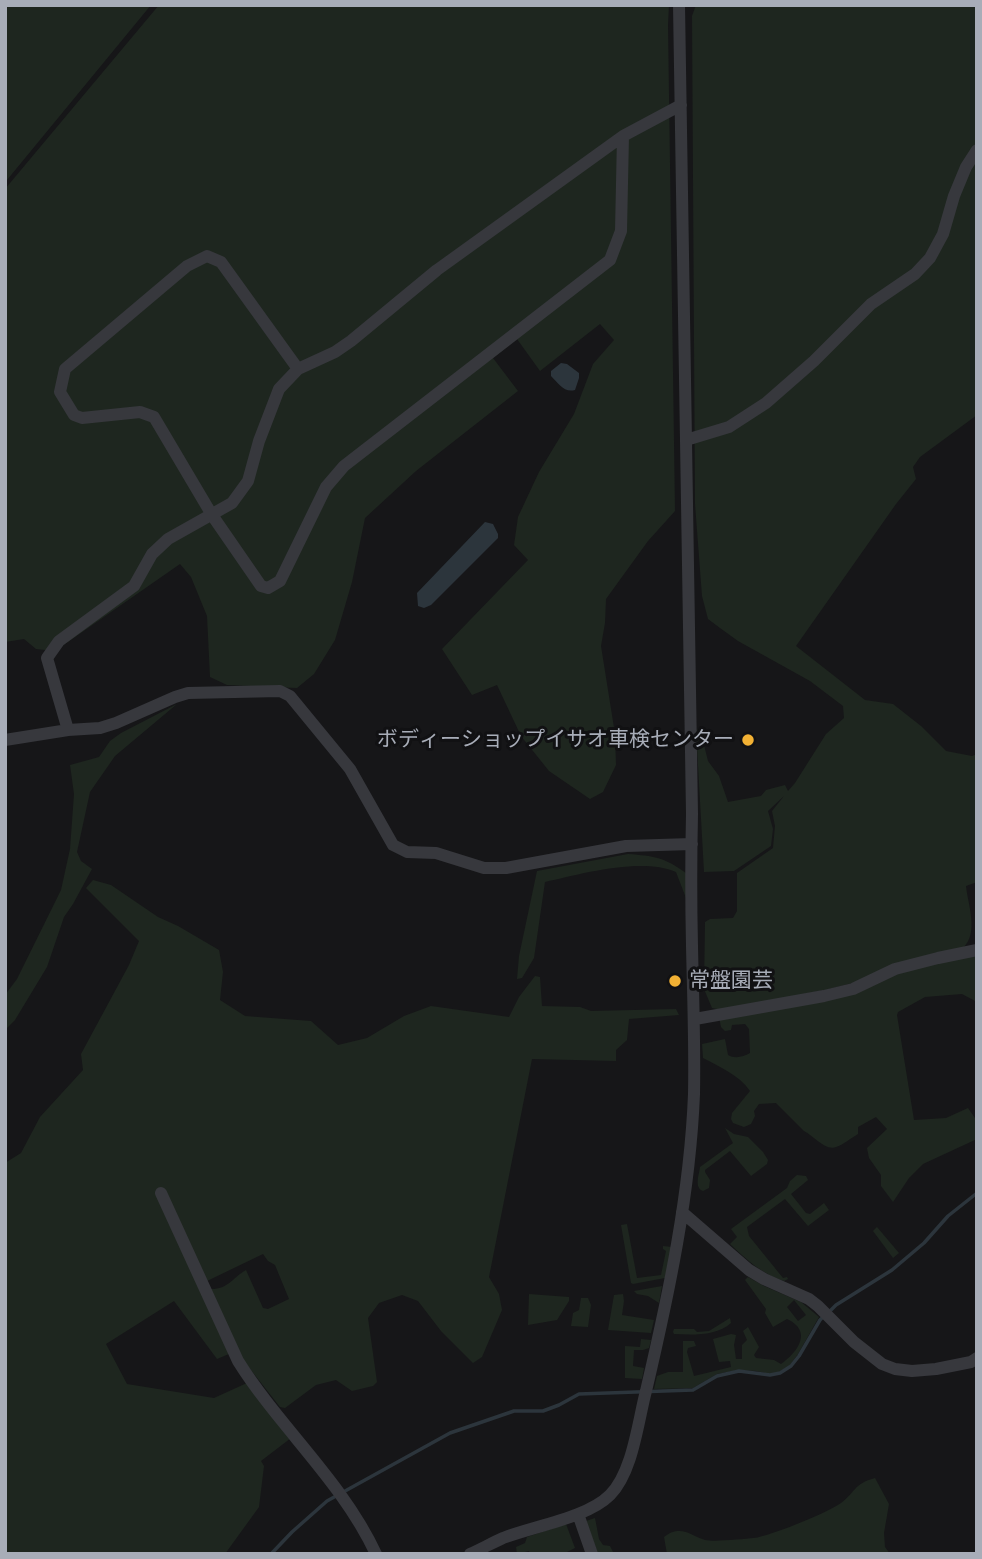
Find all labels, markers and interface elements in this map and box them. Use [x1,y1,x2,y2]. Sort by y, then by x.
place label: ボディーショップイサオ車検センター [377,727,734,753]
marker: ボディーショップイサオ車検センター [740,732,756,748]
place label: 常盤園芸 [689,968,773,994]
marker: 常盤園芸 [667,973,683,989]

